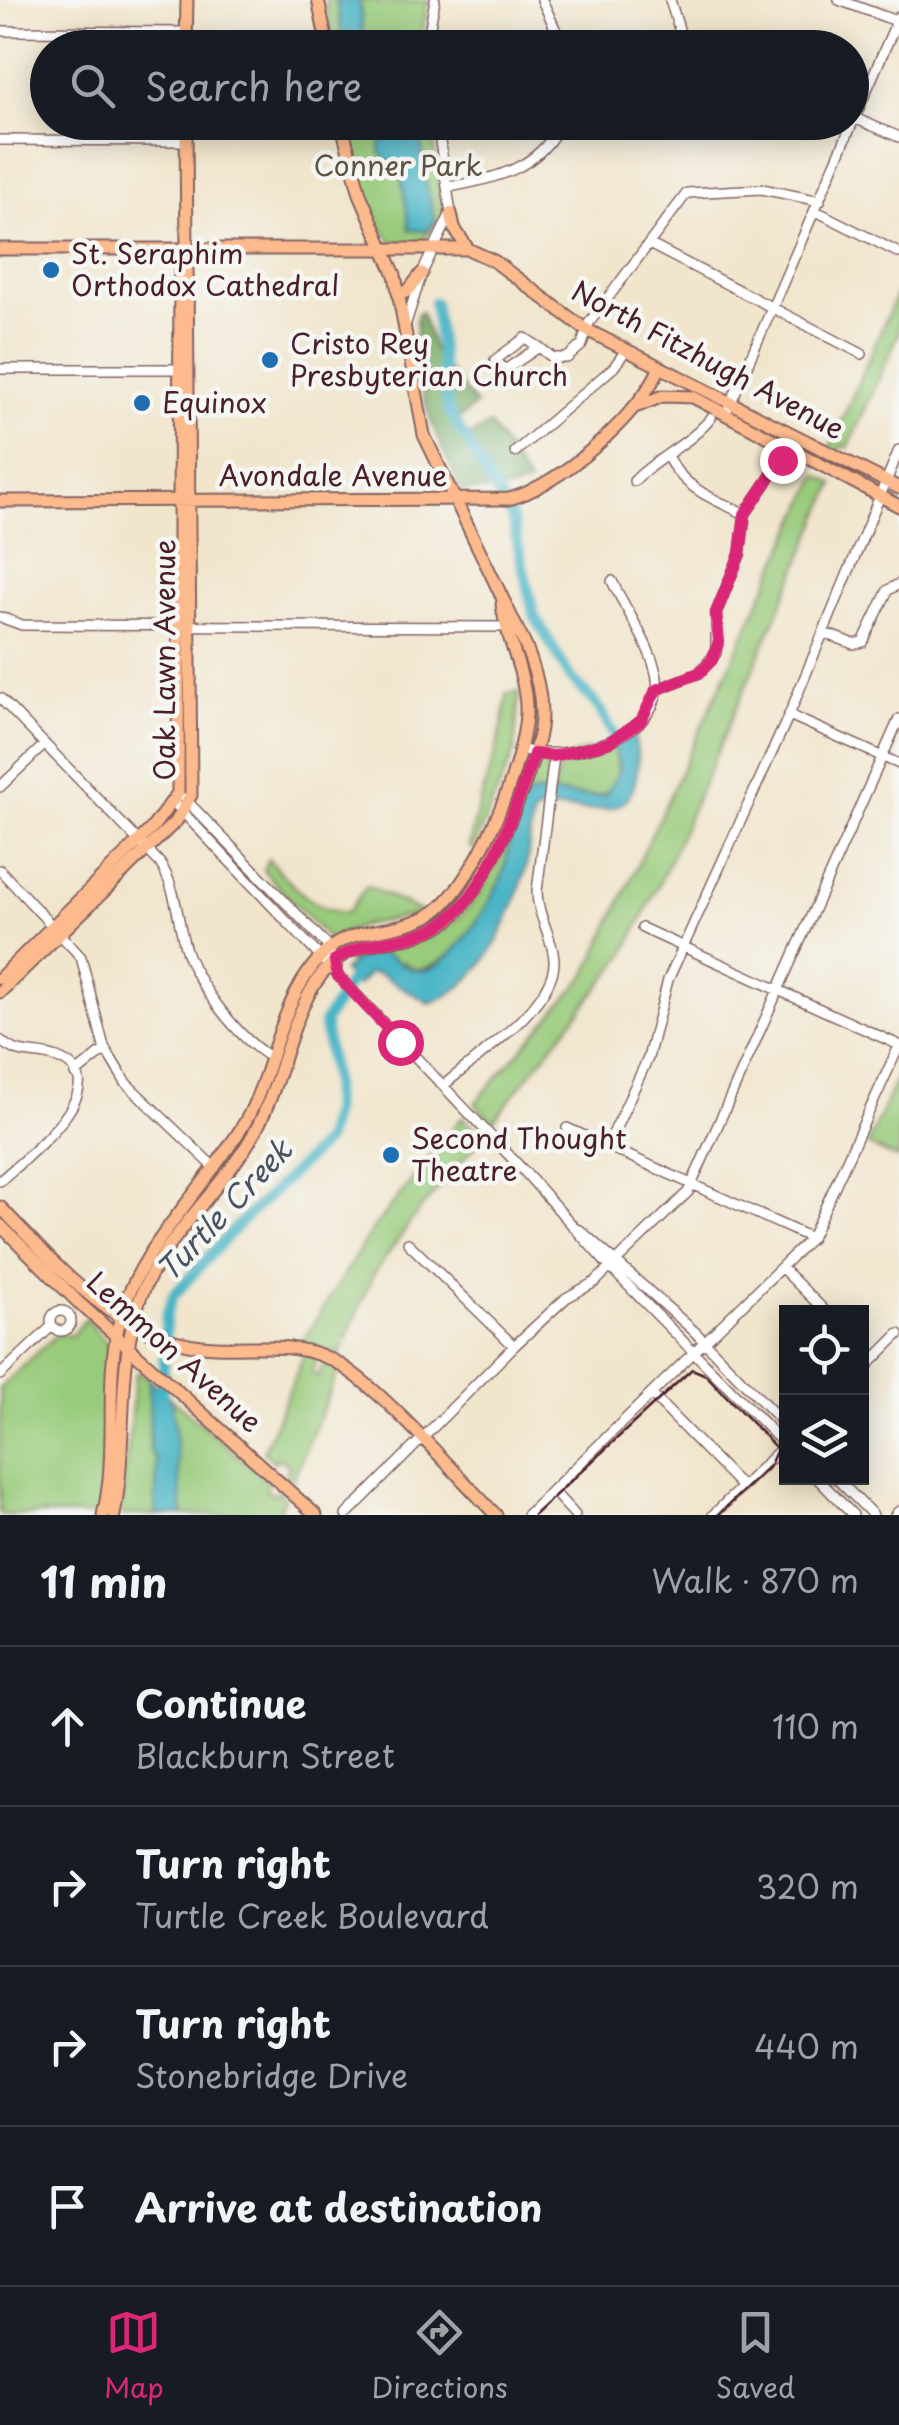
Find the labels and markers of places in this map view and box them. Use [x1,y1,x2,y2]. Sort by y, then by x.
place label: St. Seraphim Orthodox Cathedral [71,231,339,306]
marker: St. Seraphim Orthodox Cathedral [40,259,62,281]
place label: Cristo Rey Presbyterian Church [290,321,568,396]
marker: Cristo Rey Presbyterian Church [259,349,281,371]
place label: Equinox [162,380,267,423]
marker: Equinox [131,392,153,414]
place label: Second Thought Theatre [411,1116,627,1191]
marker: Second Thought Theatre [380,1144,402,1166]

